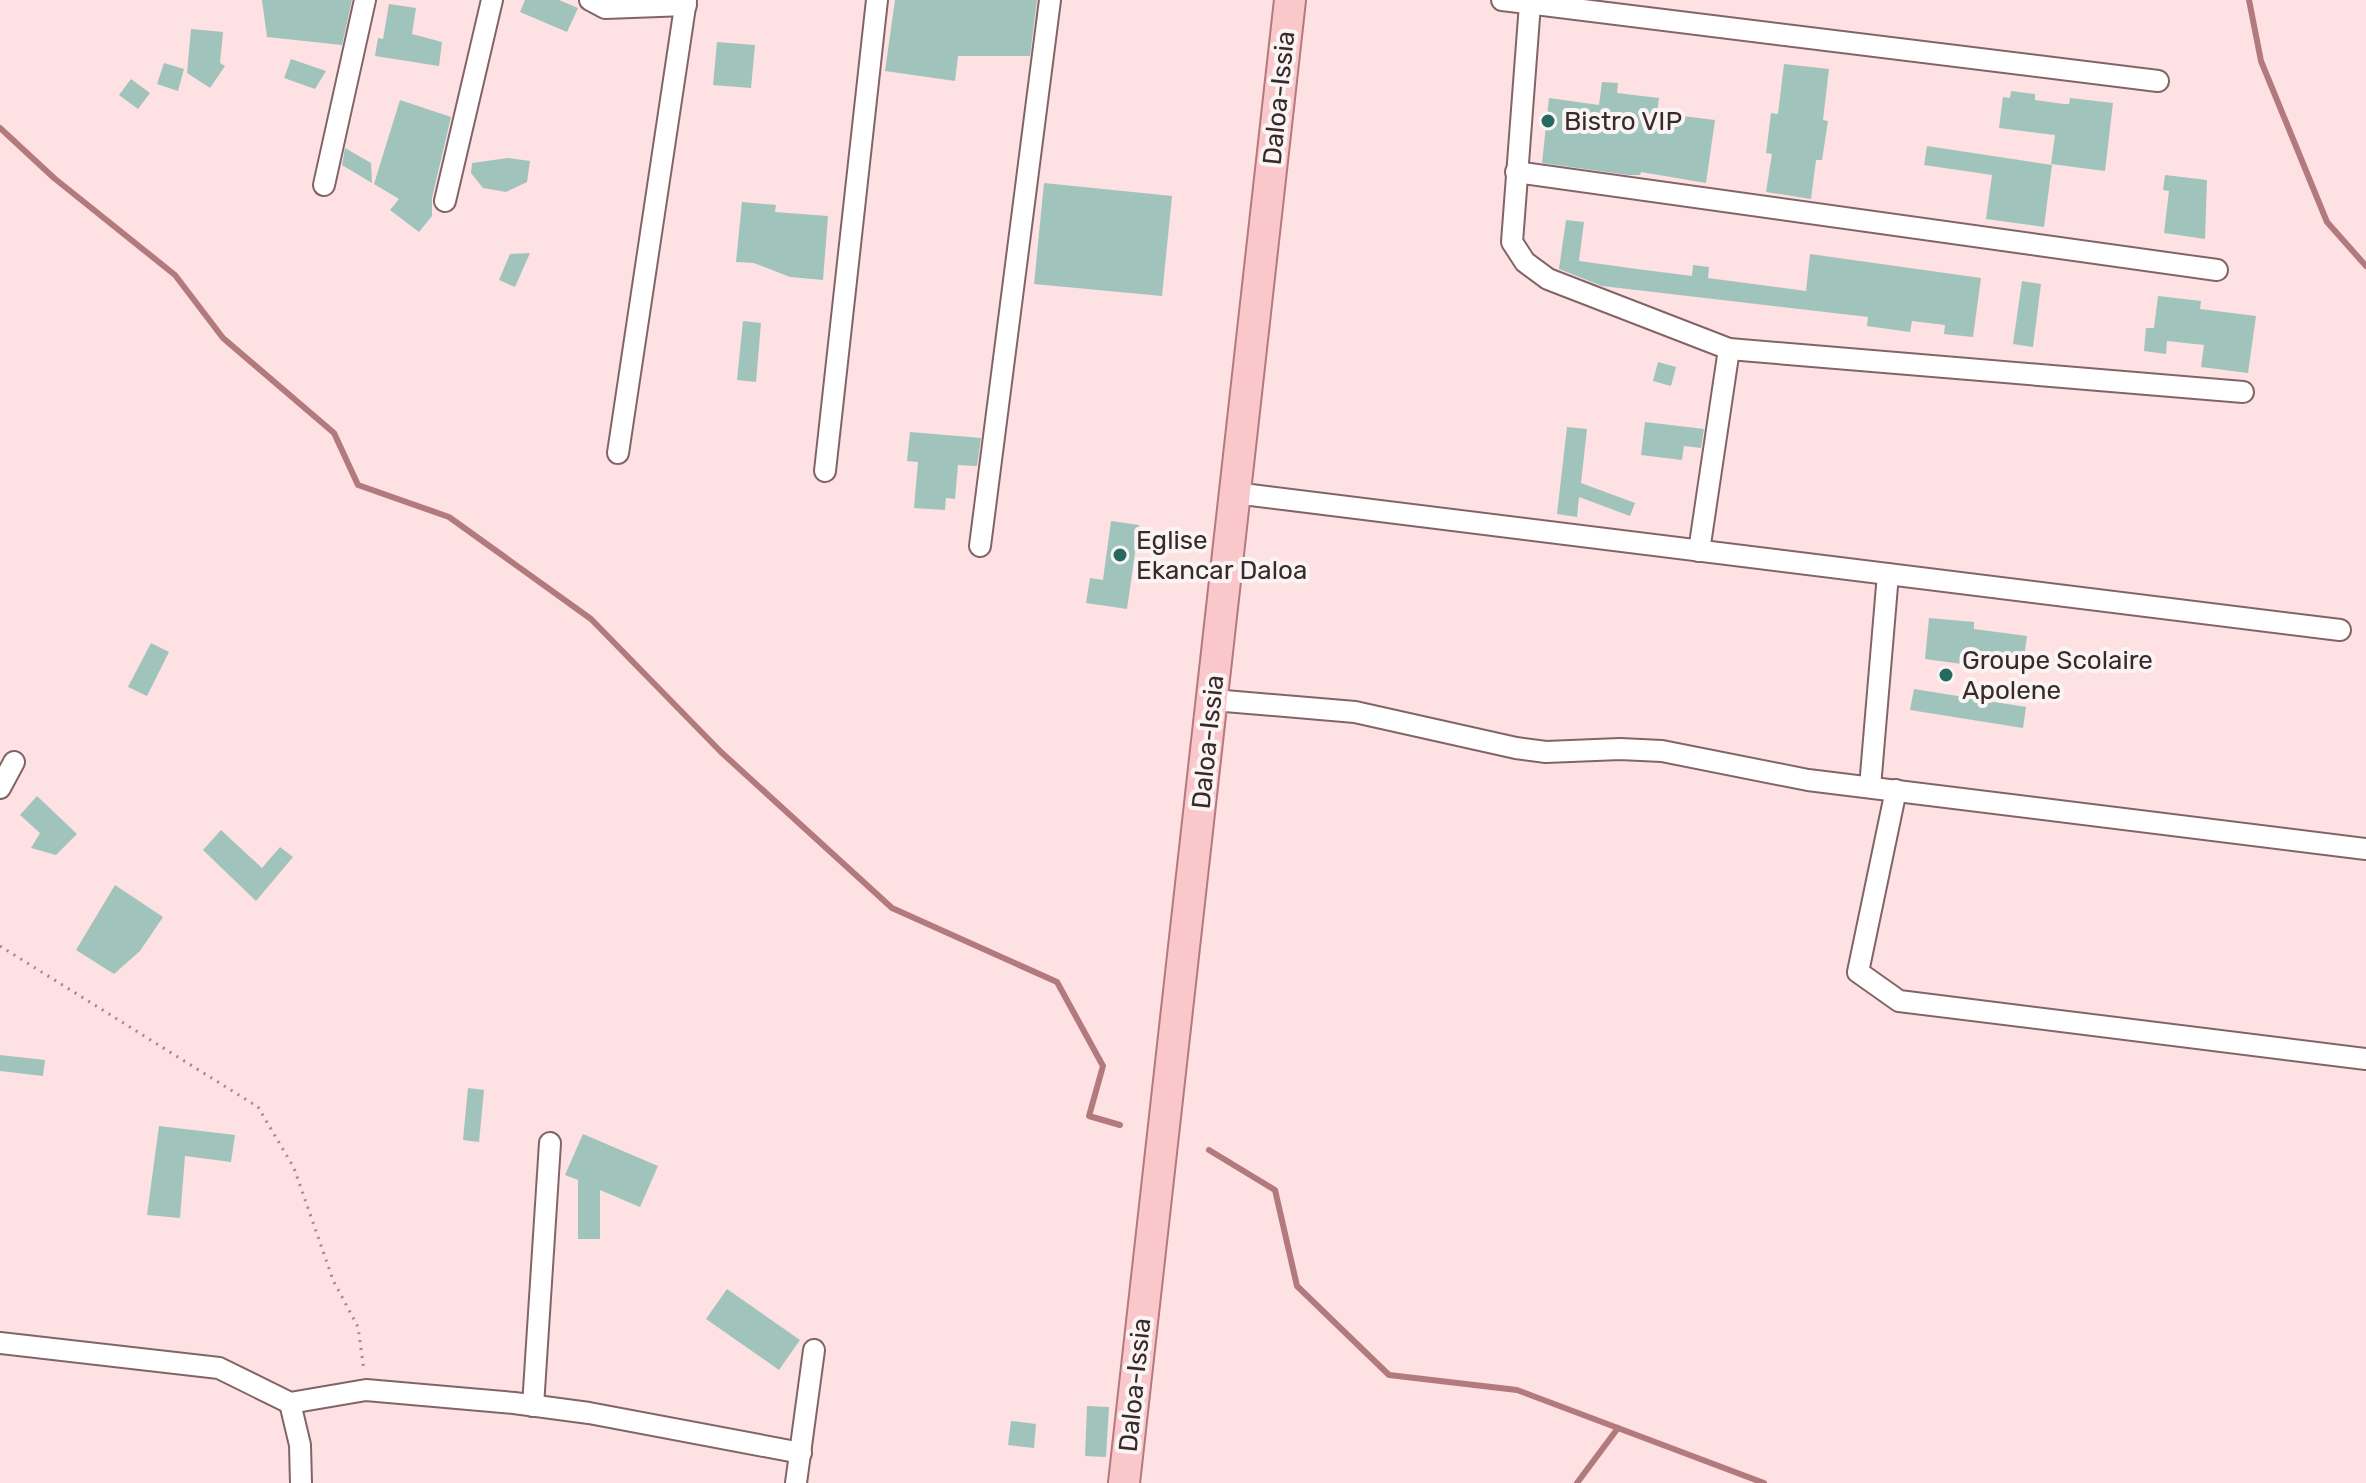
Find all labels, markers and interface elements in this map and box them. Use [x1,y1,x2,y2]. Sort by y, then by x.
street label: Daloa-Issia [1257,29,1301,167]
place label: Bistro VIP [1564,106,1682,137]
marker: Bistro VIP [1539,112,1557,130]
place label: Eglise Ekancar Daloa [1136,525,1307,586]
marker: Eglise Ekancar Daloa [1111,546,1129,564]
place label: Groupe Scolaire Apolene [1962,645,2153,706]
marker: Groupe Scolaire Apolene [1937,666,1955,684]
street label: Daloa-Issia [1186,673,1230,811]
street label: Daloa-Issia [1113,1316,1157,1454]

